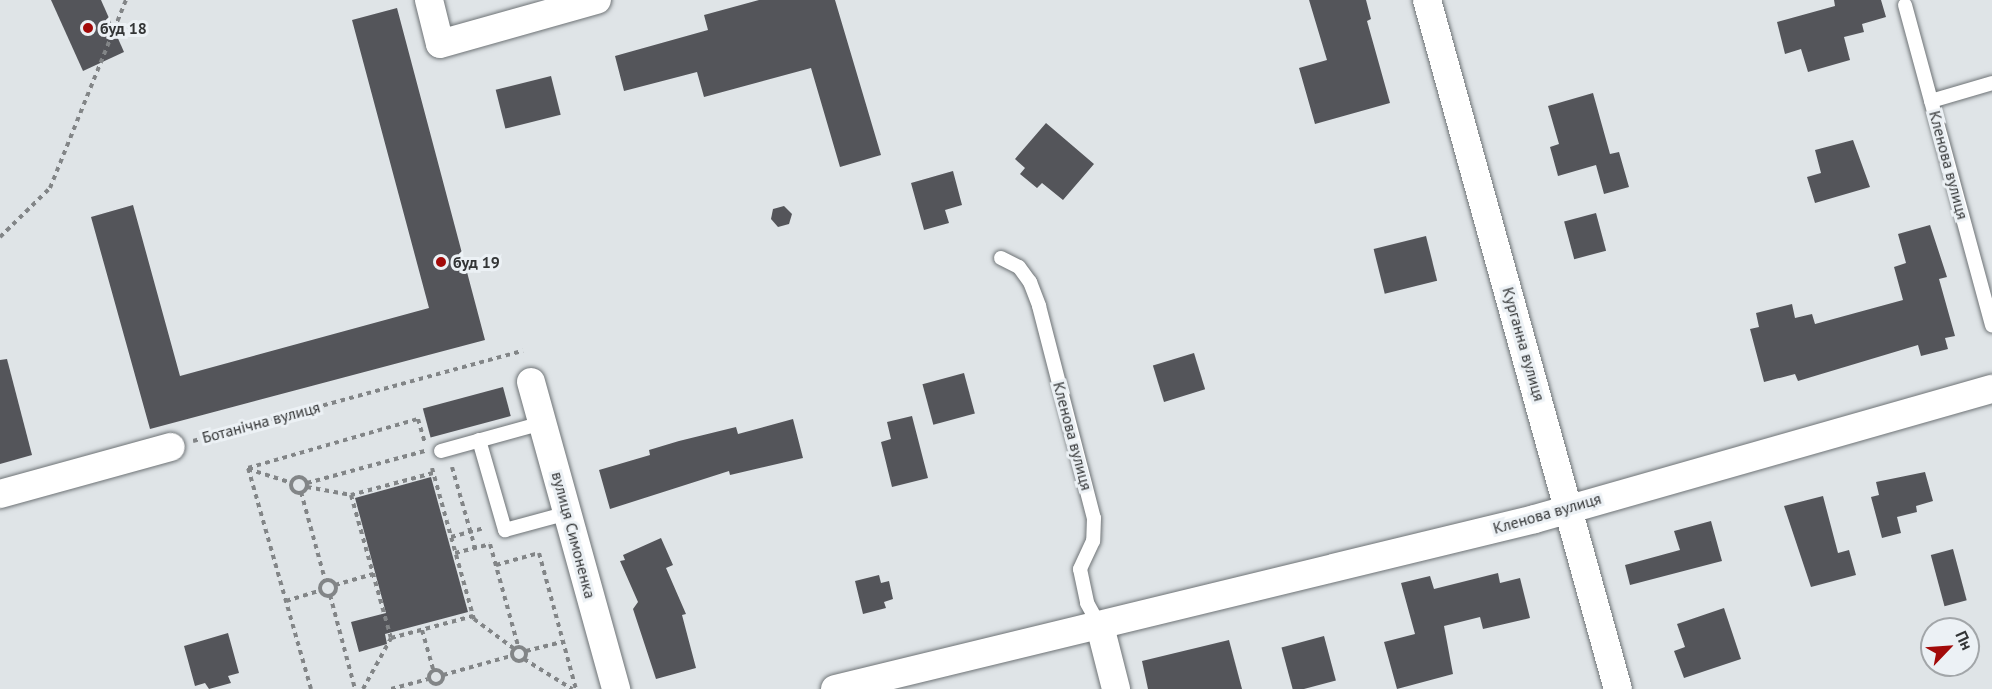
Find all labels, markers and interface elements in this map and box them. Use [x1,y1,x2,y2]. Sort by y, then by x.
place label: буд 18 [100,18,147,38]
marker: буд 18 [81,21,95,35]
street label: Кленова вулиця [1925,109,1973,221]
place label: буд 19 [453,252,500,272]
marker: буд 19 [434,255,448,269]
street label: Курганна вулиця [1499,285,1549,403]
street label: Кленова вулиця [1049,380,1097,492]
street label: Ботанічна вулиця [200,397,322,447]
street label: вулиця Симоненка [548,470,600,600]
street label: Кленова вулиця [1491,488,1603,538]
north arrow [1920,617,1980,677]
text: Пн [1951,627,1978,653]

